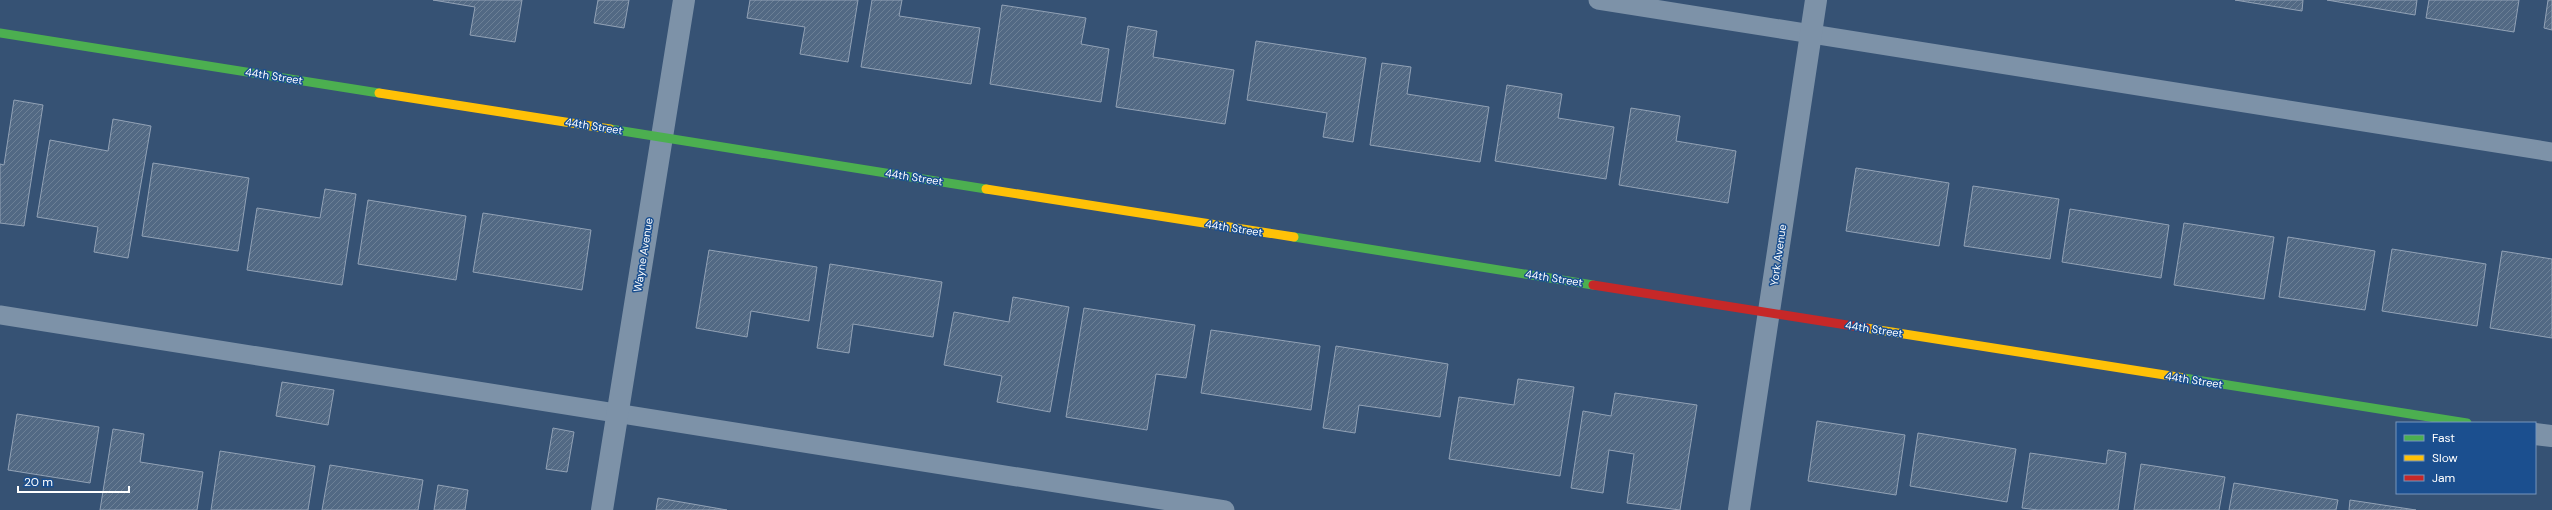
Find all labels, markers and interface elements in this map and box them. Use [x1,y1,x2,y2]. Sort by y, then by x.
street label: 44th Street [244,65,304,87]
street label: 44th Street [564,115,624,137]
street label: 44th Street [884,166,944,188]
street label: Wayne Avenue [630,217,656,293]
street label: 44th Street [1204,217,1264,239]
street label: York Avenue [1767,223,1789,287]
street label: 44th Street [1524,267,1584,289]
street label: 44th Street [1844,318,1904,340]
street label: 44th Street [2164,369,2224,391]
legend [2396,422,2536,494]
text: Fast [2432,430,2455,446]
text: Slow [2432,450,2458,466]
scale bar [18,468,129,494]
text: Jam [2432,470,2455,486]
text: 20 m [24,474,53,490]

